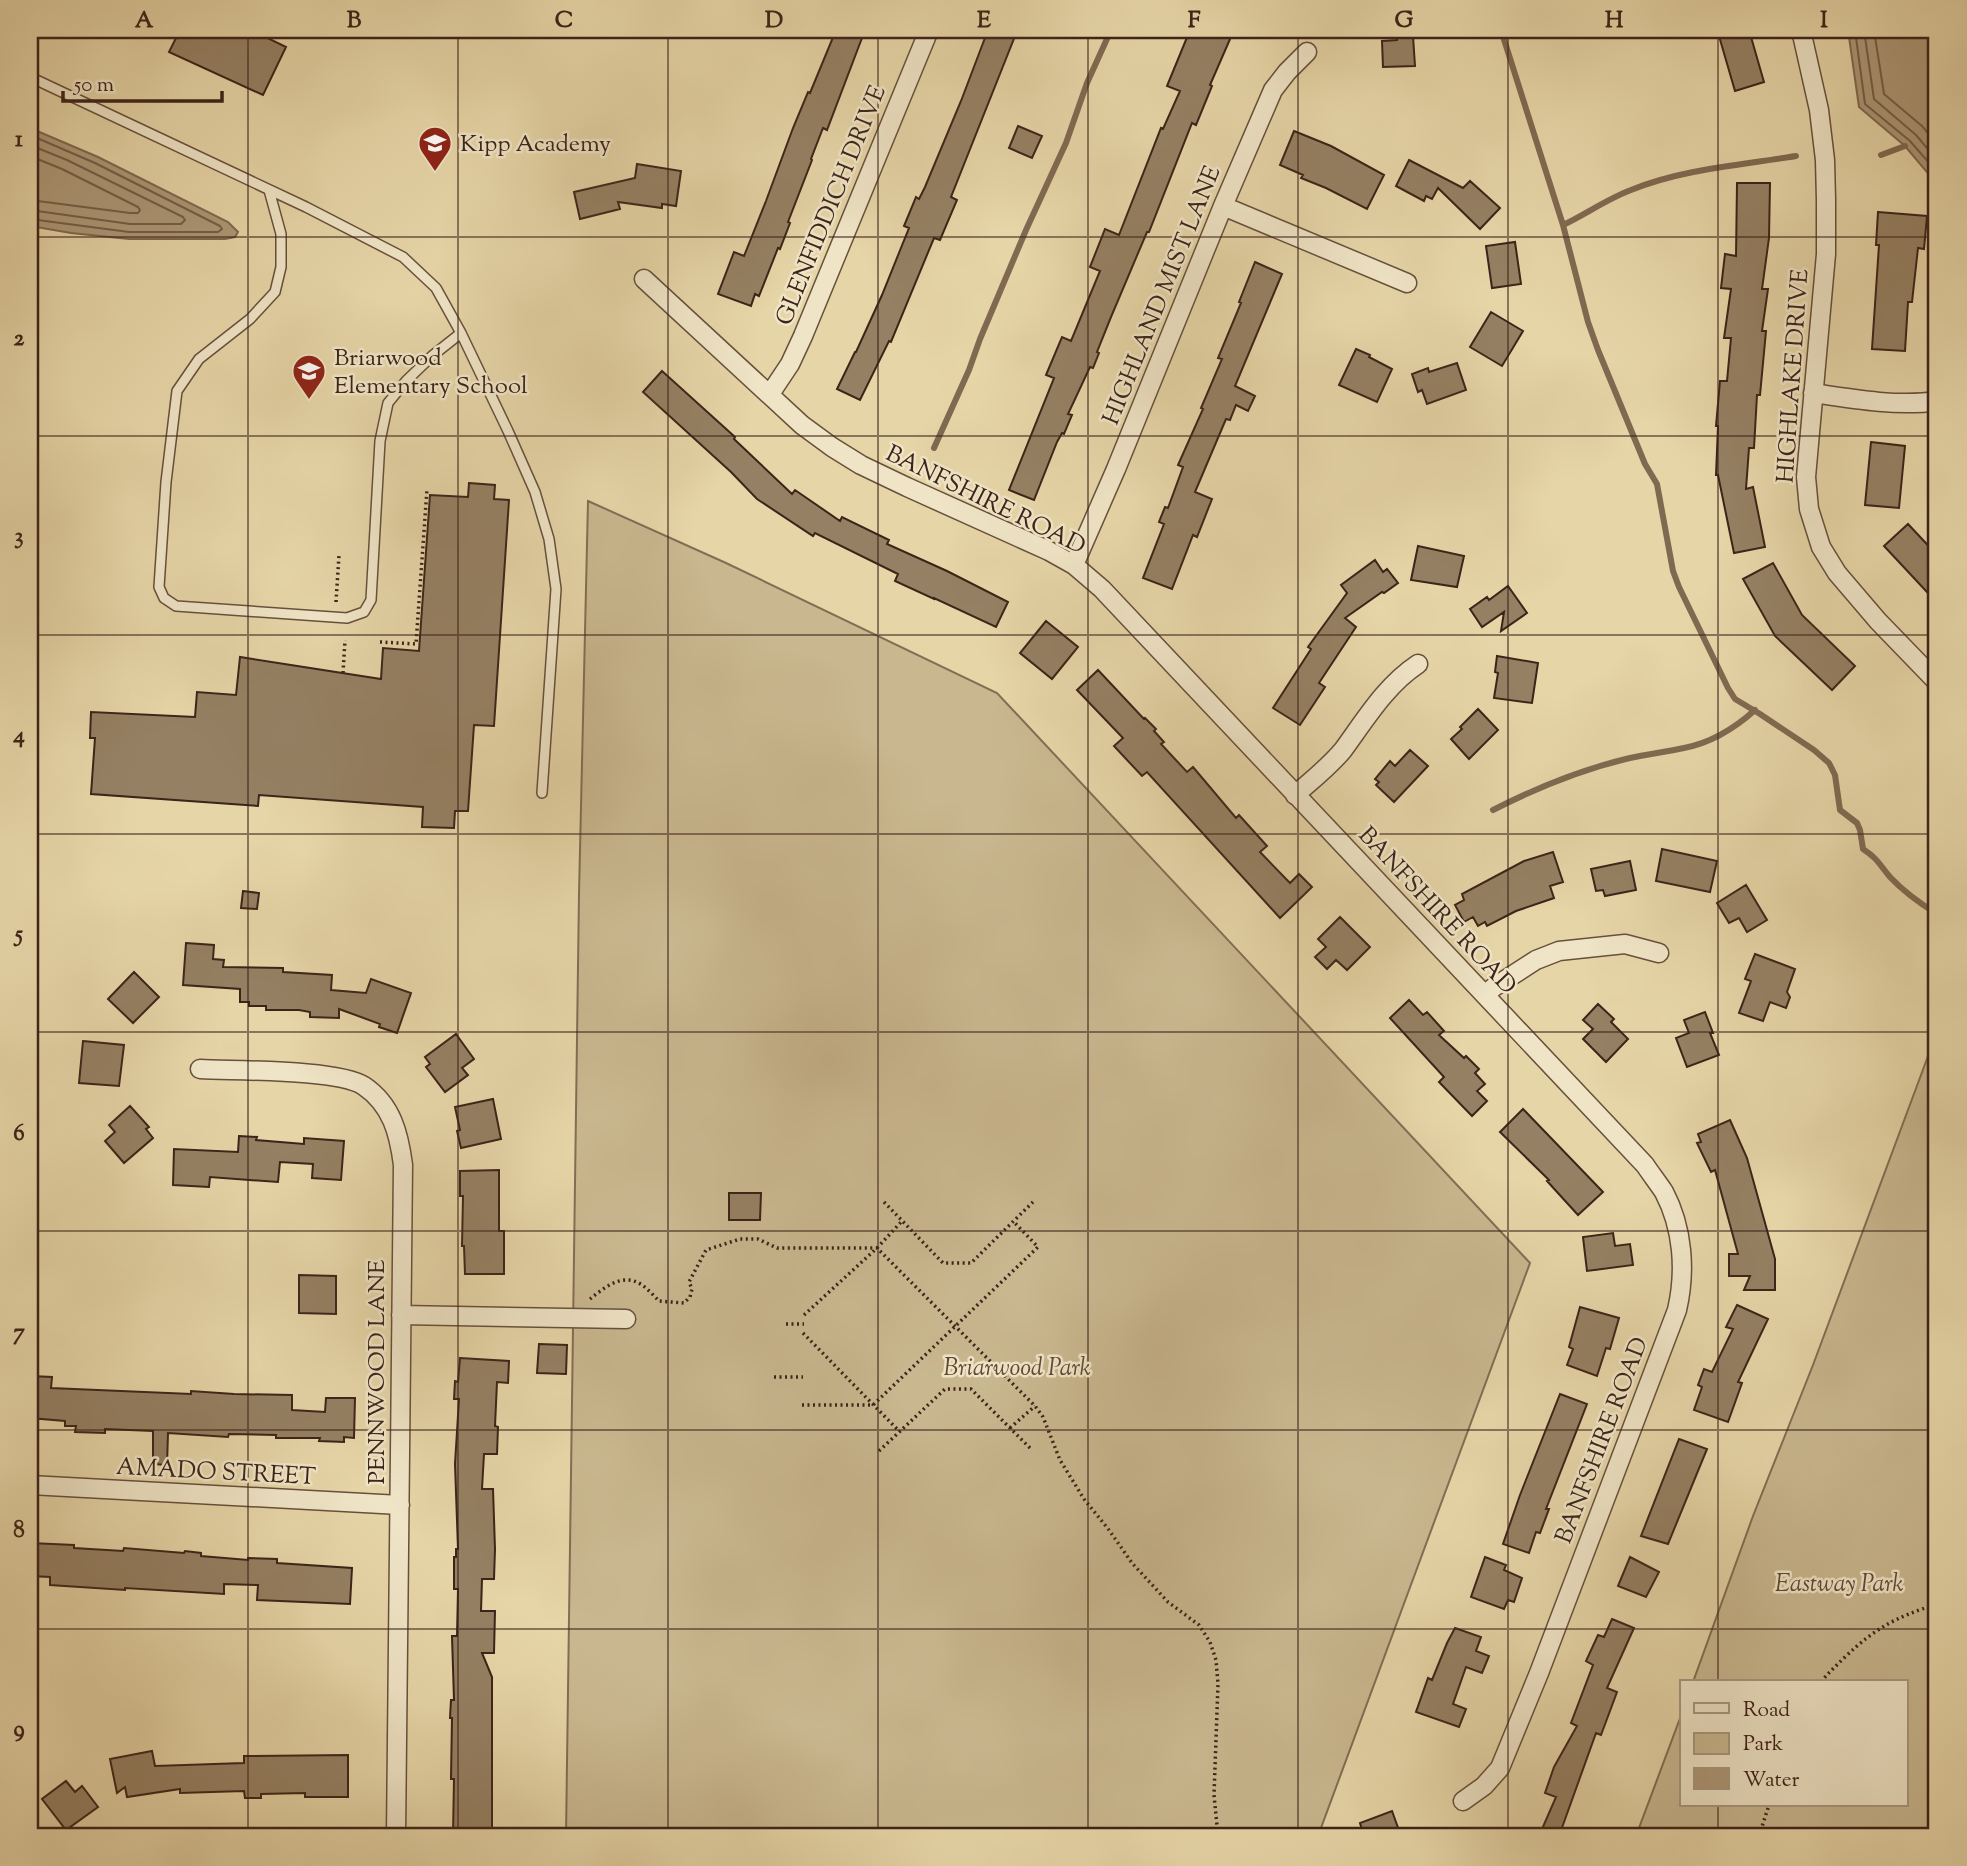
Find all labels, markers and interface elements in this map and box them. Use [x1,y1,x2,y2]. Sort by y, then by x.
text: A [135,5,154,38]
text: B [347,5,362,38]
text: C [555,5,573,38]
text: D [765,5,783,38]
text: E [977,5,991,38]
text: F [1188,5,1201,38]
text: G [1395,5,1414,38]
text: H [1605,5,1624,38]
text: I [1820,5,1828,38]
scale bar [63,60,222,104]
text: 50 m [73,71,114,101]
street label: GLENFIDDICH DRIVE [768,80,896,331]
text: 1 [15,124,23,157]
school or university icon: Kipp Academy [416,124,454,173]
place label: Kipp Academy [460,128,611,162]
street label: HIGHLAND MIST LANE [1095,161,1231,430]
street label: HIGHLAKE DRIVE [1770,268,1818,484]
text: 2 [14,323,25,356]
place label: Briarwood Elementary School [334,342,528,404]
school or university icon: Briarwood Elementary School [290,352,328,401]
street label: BANFSHIRE ROAD [879,438,1091,564]
text: 3 [14,521,24,554]
text: 4 [12,720,25,753]
street label: BANFSHIRE ROAD [1350,820,1524,1003]
text: 5 [13,919,23,952]
text: 6 [13,1118,25,1151]
street label: PENNWOOD LANE [361,1259,395,1485]
text: 7 [13,1317,25,1350]
street label: BANFSHIRE ROAD [1548,1333,1658,1549]
park label: Briarwood Park [944,1352,1091,1386]
street label: AMADO STREET [115,1451,317,1495]
text: 8 [13,1515,25,1548]
park label: Eastway Park [1775,1568,1903,1602]
legend [1680,1680,1908,1806]
text: Road [1743,1696,1790,1726]
text: 9 [13,1714,25,1747]
text: Park [1743,1730,1784,1760]
text: Water [1743,1766,1800,1796]

